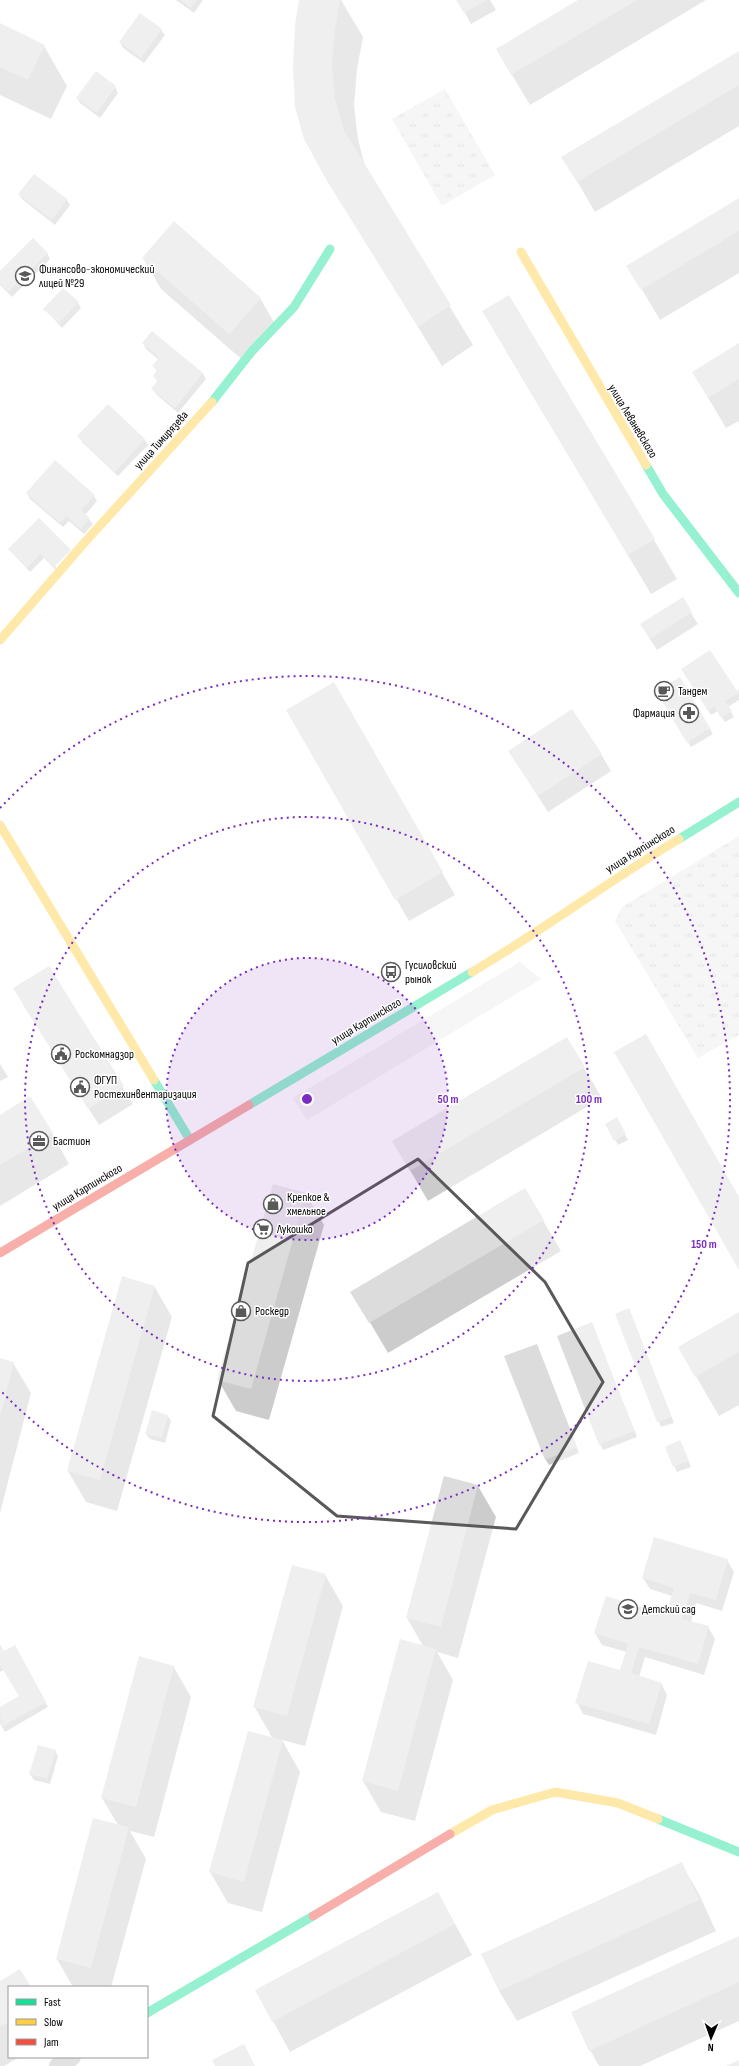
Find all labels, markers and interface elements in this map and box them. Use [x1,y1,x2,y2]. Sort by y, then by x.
place label: Финансово-экономический лицей №29 [39,262,154,291]
school or university icon: Финансово-экономический лицей №29 [14,265,36,287]
street label: улица Леваневского [605,382,660,461]
street label: улица Тимирязева [131,408,192,473]
cafe icon: Тандем [653,680,675,702]
place label: Тандем [678,684,708,699]
pharmacy icon: Фармация [678,702,700,724]
place label: Фармация [633,706,675,721]
street label: улица Карпинского [603,822,678,877]
place label: Гусиловский рынок [405,958,457,987]
bus stop icon: Гусиловский рынок [380,961,402,983]
street label: улица Карпинского [329,995,404,1048]
public building icon: Роскомнадзор [50,1043,72,1065]
place label: Роскомнадзор [75,1047,134,1062]
place label: ФГУП Ростехинвентаризация [94,1073,197,1102]
public building icon: ФГУП Ростехинвентаризация [69,1076,91,1098]
centre of rings [300,1092,314,1106]
text: 50 m [438,1092,458,1107]
text: 100 m [576,1092,602,1107]
office icon: Бастион [28,1130,50,1152]
place label: Бастион [53,1134,90,1149]
street label: улица Карпинского [50,1161,125,1214]
place label: Крепкое & хмельное [287,1190,329,1219]
shop icon: Крепкое & хмельное [262,1193,284,1215]
supermarket icon: Лукошко [252,1218,274,1240]
place label: Лукошко [276,1222,313,1237]
text: 150 m [691,1237,717,1252]
shop icon: Роскедр [230,1300,252,1322]
place label: Роскедр [255,1304,289,1319]
school or university icon: Детский сад [617,1598,639,1620]
place label: Детский сад [642,1602,696,1617]
legend [8,1986,148,2058]
text: Fast [44,1995,61,2010]
text: Slow [44,2015,63,2030]
north arrow [691,2018,731,2058]
text: Jam [43,2035,59,2050]
text: N [707,2041,714,2054]

